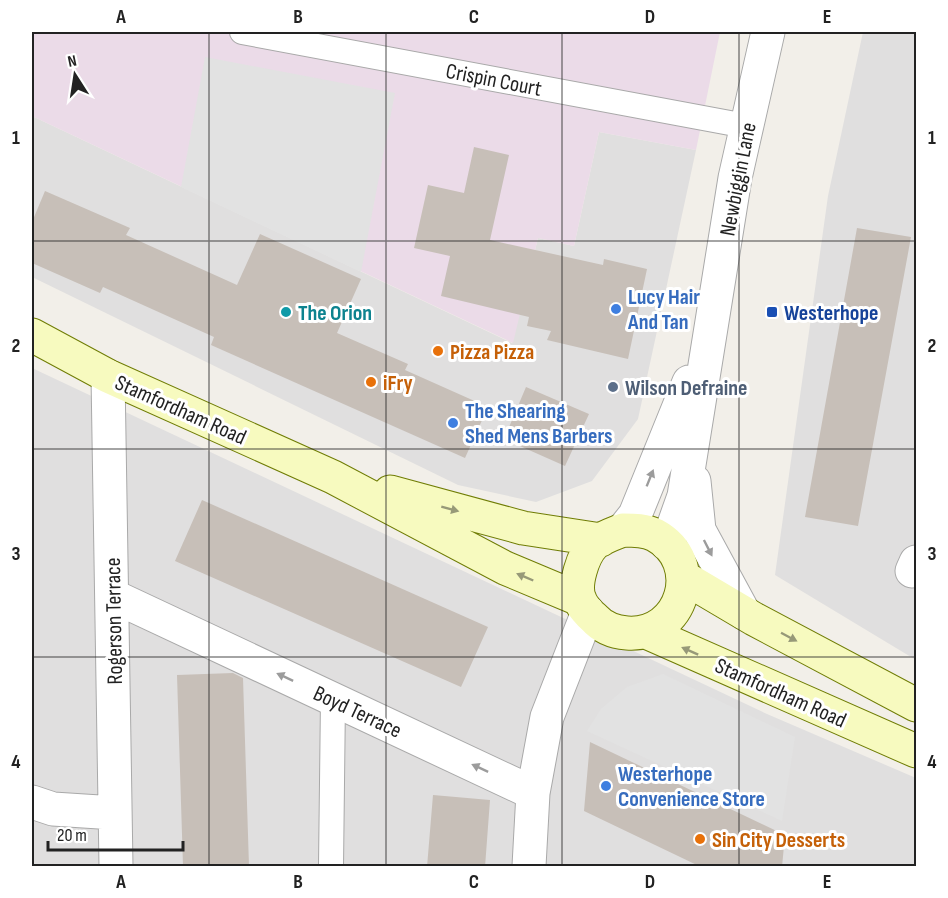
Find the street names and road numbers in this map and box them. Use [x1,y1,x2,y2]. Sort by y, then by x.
street label: Crispin Court [443,58,544,103]
street label: Newbiggin Lane [714,120,763,238]
street label: Stamfordham Road [111,369,250,451]
street label: Rogerson Terrace [100,557,129,685]
street label: Stamfordham Road [711,652,850,734]
street label: Boyd Terrace [309,680,406,745]

